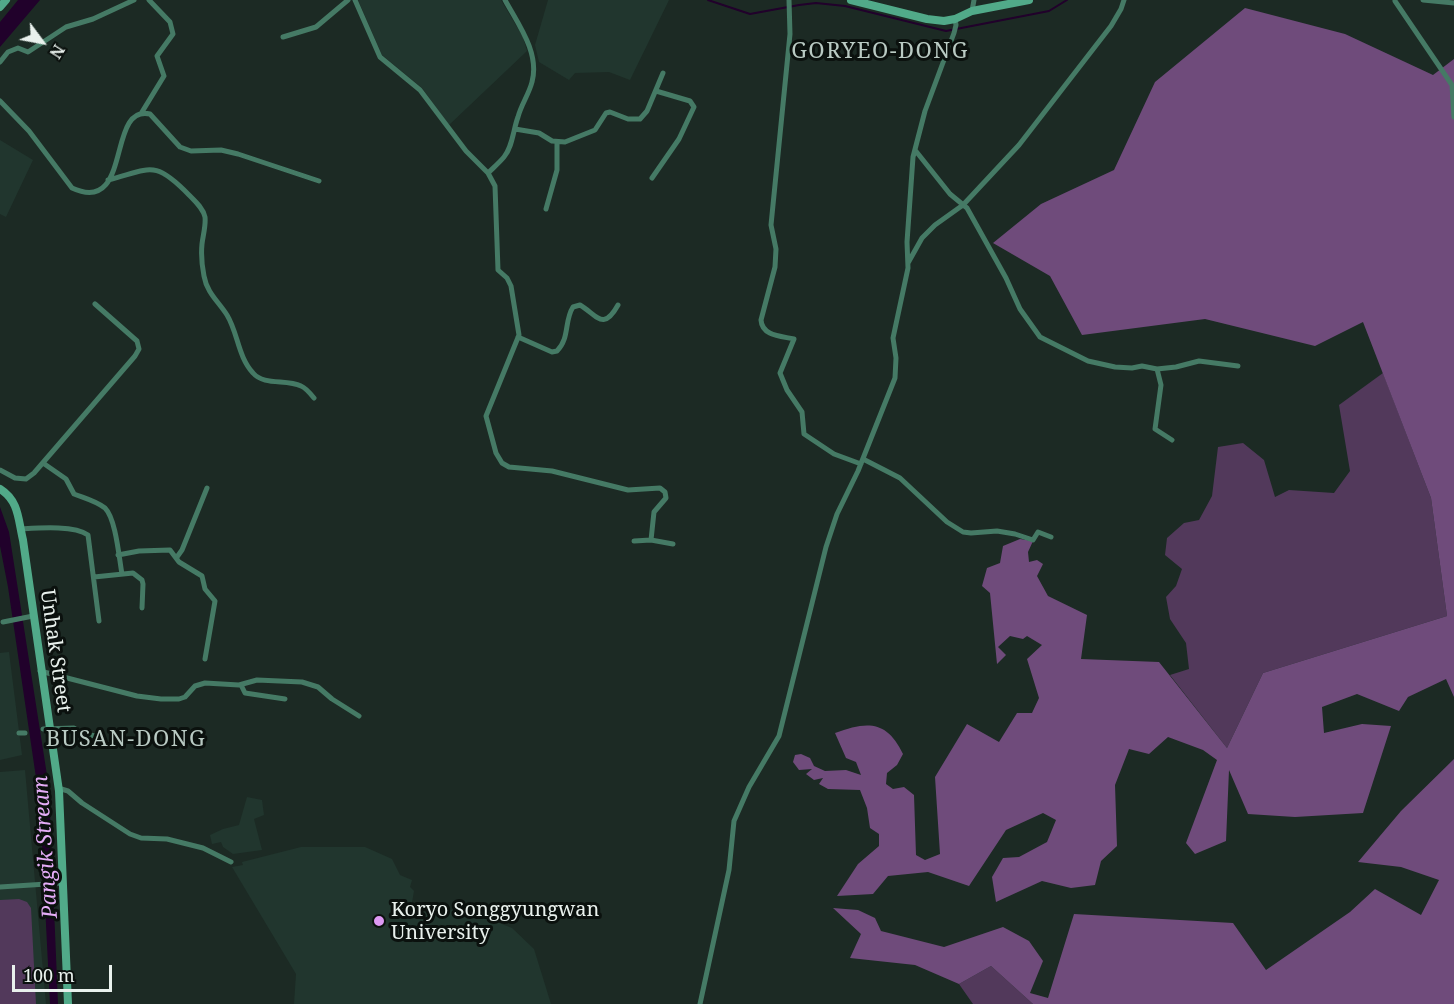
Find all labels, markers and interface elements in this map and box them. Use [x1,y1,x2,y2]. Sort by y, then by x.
north arrow [12,12,72,72]
district label: GORYEO-DONG [791,39,969,65]
text: N [45,40,70,63]
street label: Unhak Street [34,588,76,714]
district label: BUSAN-DONG [46,727,206,753]
water label: Pangik Stream [28,775,64,919]
place label: Koryo Songgyungwan University [391,898,599,945]
marker: Koryo Songgyungwan University [372,914,386,928]
scale bar [15,953,116,991]
text: 100 m [23,963,75,987]

